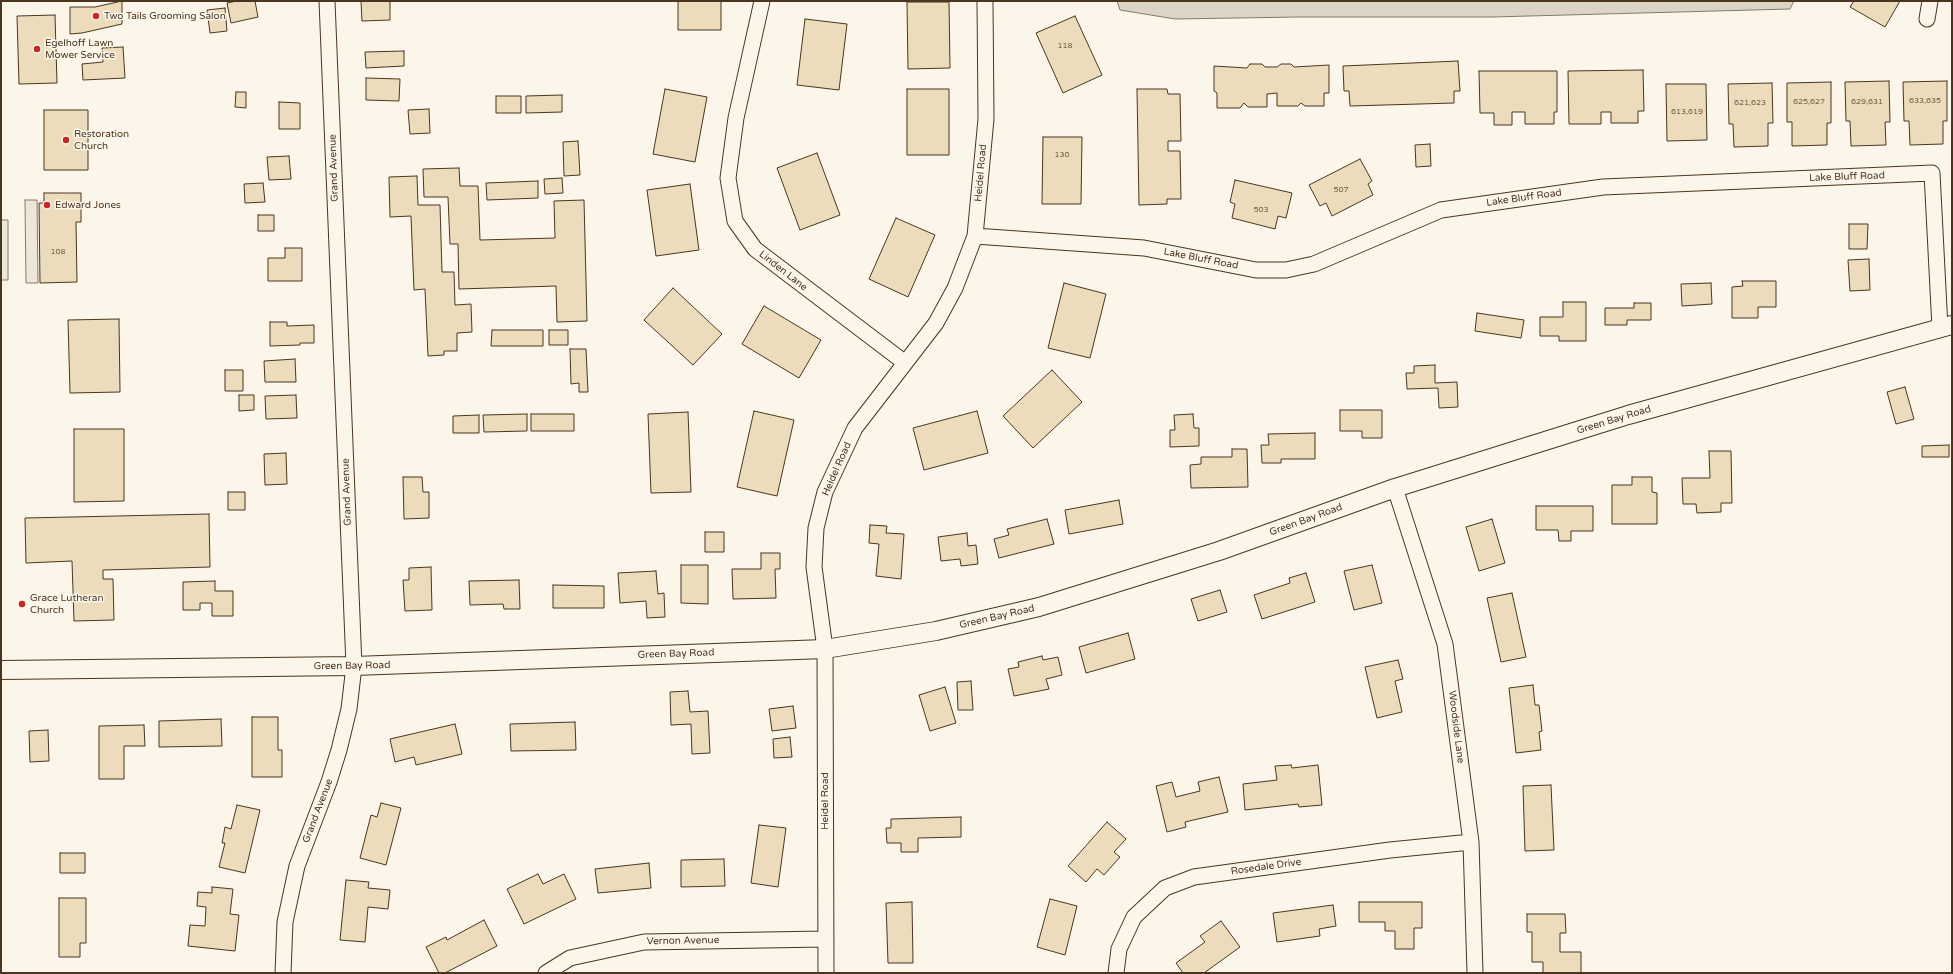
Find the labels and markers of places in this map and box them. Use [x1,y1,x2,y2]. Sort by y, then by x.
place label: Two Tails Grooming Salon [104,10,226,22]
marker: Two Tails Grooming Salon [91,11,101,21]
place label: Egelhoff Lawn Mower Service [45,37,115,60]
marker: Egelhoff Lawn Mower Service [32,44,42,54]
place label: Restoration Church [74,128,129,152]
marker: Restoration Church [61,135,71,145]
place label: Edward Jones [55,199,121,211]
marker: Edward Jones [42,200,52,210]
place label: Grace Lutheran Church [30,592,104,616]
marker: Grace Lutheran Church [17,599,27,609]

